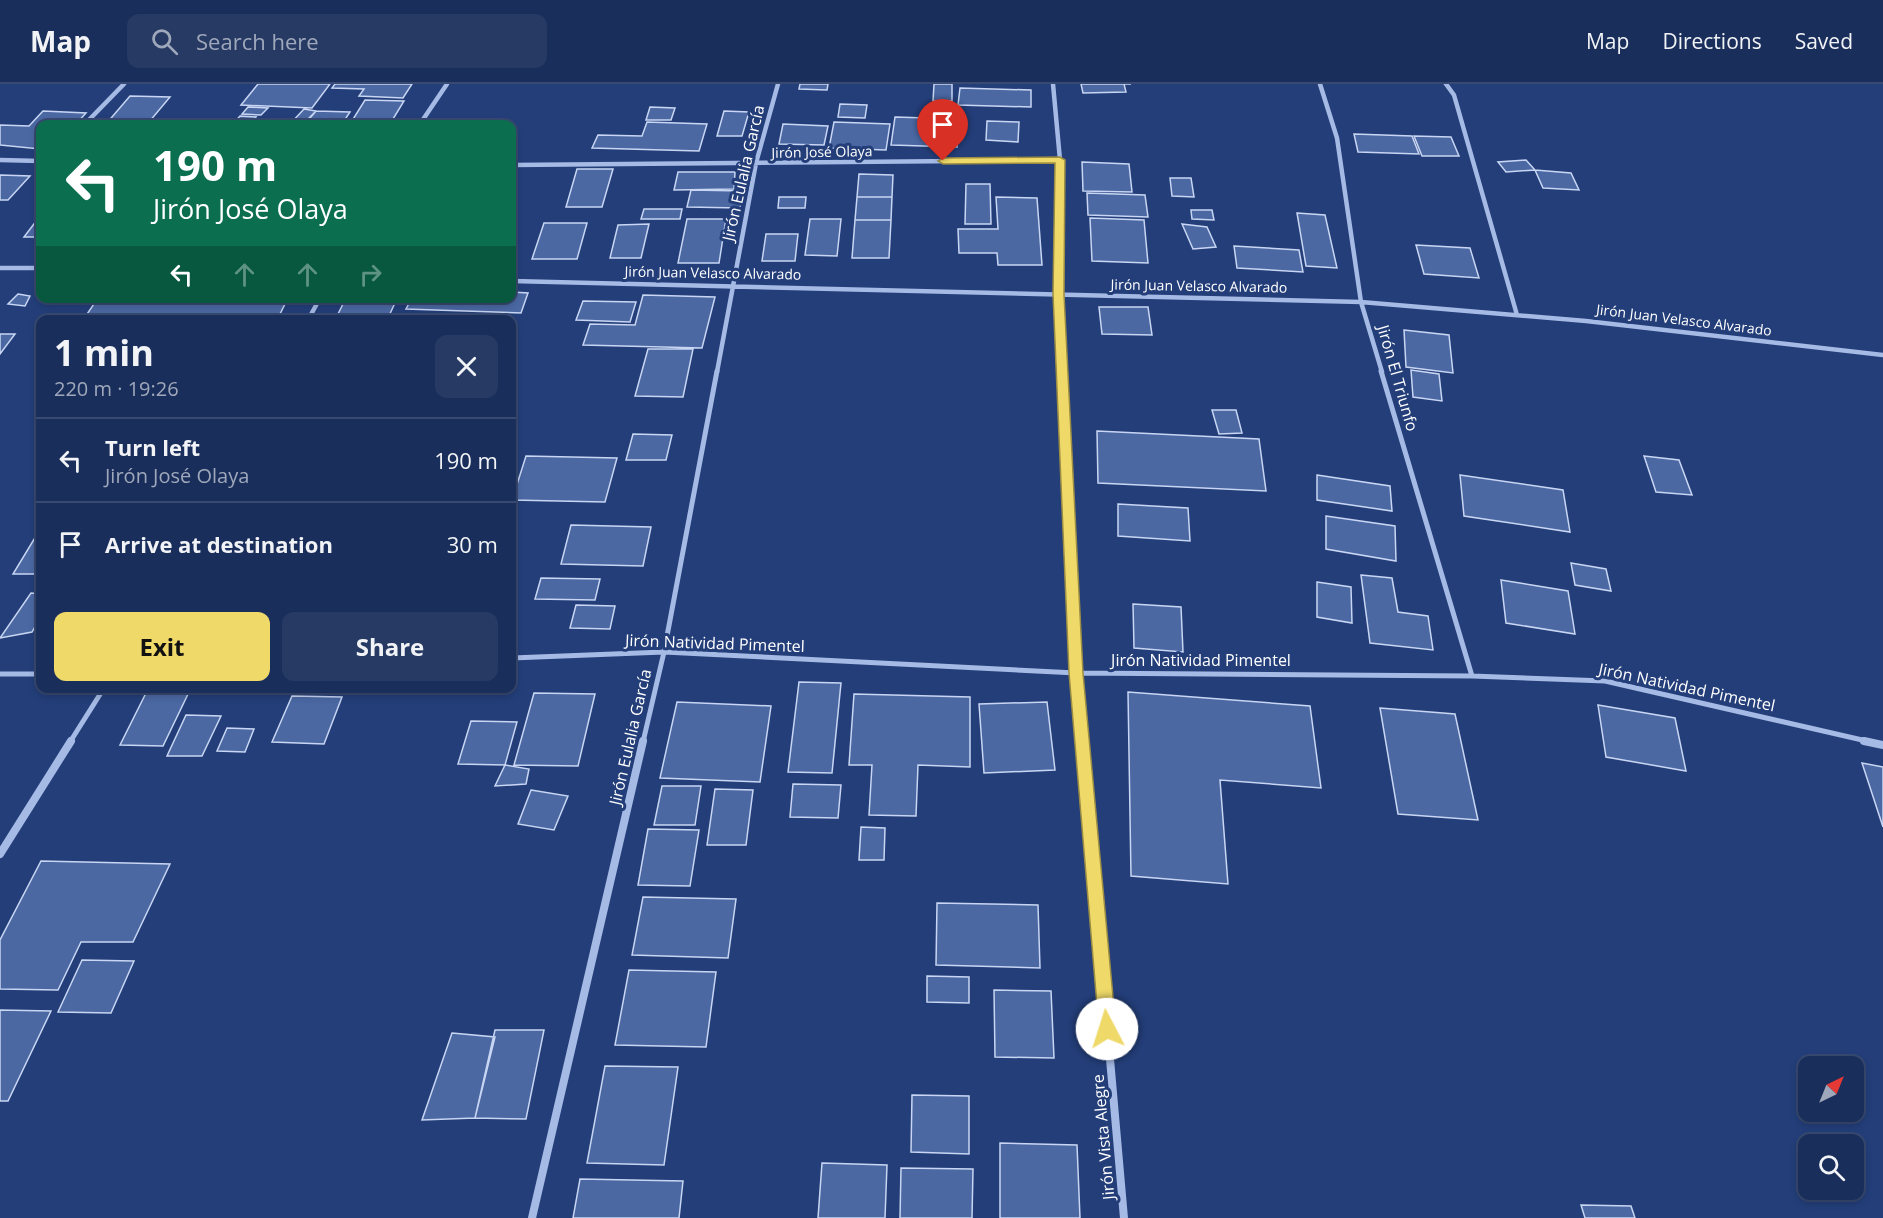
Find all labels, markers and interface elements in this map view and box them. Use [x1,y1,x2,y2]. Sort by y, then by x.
search box [127,14,547,68]
text: Map [30,22,91,60]
icon: search [148,25,181,58]
text: Search here [196,26,319,56]
text: Map [1586,27,1629,55]
text: Directions [1662,27,1762,55]
text: Saved [1795,27,1853,55]
pin [917,99,968,161]
street label: Jirón Eulalia García [716,103,769,245]
icon: arrive [926,108,959,141]
text: 190 m [153,136,277,193]
street label: Jirón José Olaya [769,141,873,162]
icon: left [54,144,132,222]
text: Jirón José Olaya [153,190,348,227]
icon: left [165,258,198,291]
icon: ahead [228,258,261,291]
icon: ahead [291,258,324,291]
icon: right [354,258,387,291]
street label: Jirón Juan Velasco Alvarado [623,261,801,284]
street label: Jirón Juan Velasco Alvarado [1109,274,1287,297]
street label: Jirón Juan Velasco Alvarado [1593,299,1773,340]
street label: Jirón El Triunfo [1372,320,1424,434]
text: 1 min [54,328,154,377]
button: close [435,335,498,398]
text: 220 m · 19:26 [54,375,179,402]
text: Turn left [105,432,200,462]
icon: left [54,444,87,477]
text: 190 m [434,445,498,475]
text: Jirón José Olaya [105,462,249,489]
icon: arrive [54,528,87,561]
text: Arrive at destination [105,529,333,559]
text: 30 m [447,529,498,559]
button: Exit [54,612,270,681]
button: Share [282,612,498,681]
street label: Jirón Natividad Pimentel [623,629,805,657]
street label: Jirón Natividad Pimentel [1109,649,1291,671]
street label: Jirón Natividad Pimentel [1595,657,1777,716]
street label: Jirón Eulalia García [603,667,656,809]
position arrow [1075,997,1139,1061]
north arrow [1798,1056,1864,1122]
map controls [1798,1056,1864,1200]
street label: Jirón Vista Alegre [1087,1073,1120,1203]
button: search [1798,1134,1864,1200]

